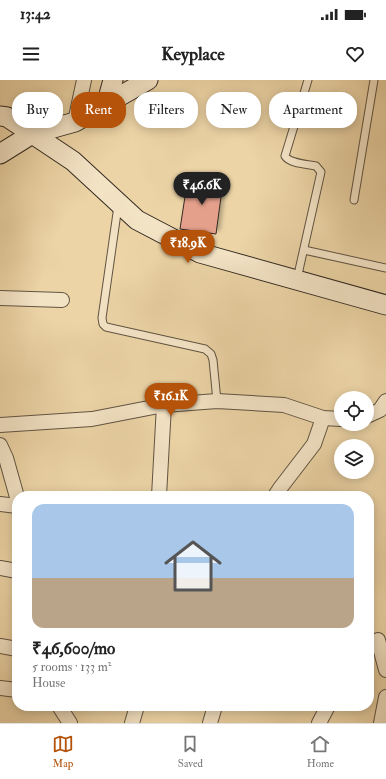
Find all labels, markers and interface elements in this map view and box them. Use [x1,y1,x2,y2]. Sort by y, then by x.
text: 13:42 [20,5,51,24]
icon: menu [20,43,42,65]
text: Keyplace [161,43,225,66]
icon: heart [344,43,366,65]
chip: Buy [12,92,63,128]
chip: Rent [71,92,126,128]
chip: Filters [134,92,198,128]
chip: New [206,92,261,128]
chip: Apartment [269,92,357,128]
pin: ₹46.6K [169,172,235,206]
text: ₹46.6K [182,177,222,193]
pin: ₹18.9K [155,230,221,264]
text: ₹18.9K [170,235,206,251]
pin: ₹16.1K [138,383,204,417]
text: ₹16.1K [154,388,188,404]
map controls [334,391,374,479]
button: locate [334,391,374,431]
button: layers [334,439,374,479]
icon: home [157,530,229,602]
text: ₹46,600/mo [32,638,115,659]
text: 5 rooms · 133 m² [32,659,111,675]
text: House [32,675,65,691]
tab: Map [52,733,74,770]
tab: Saved [178,733,203,770]
tab: Home [307,733,334,770]

